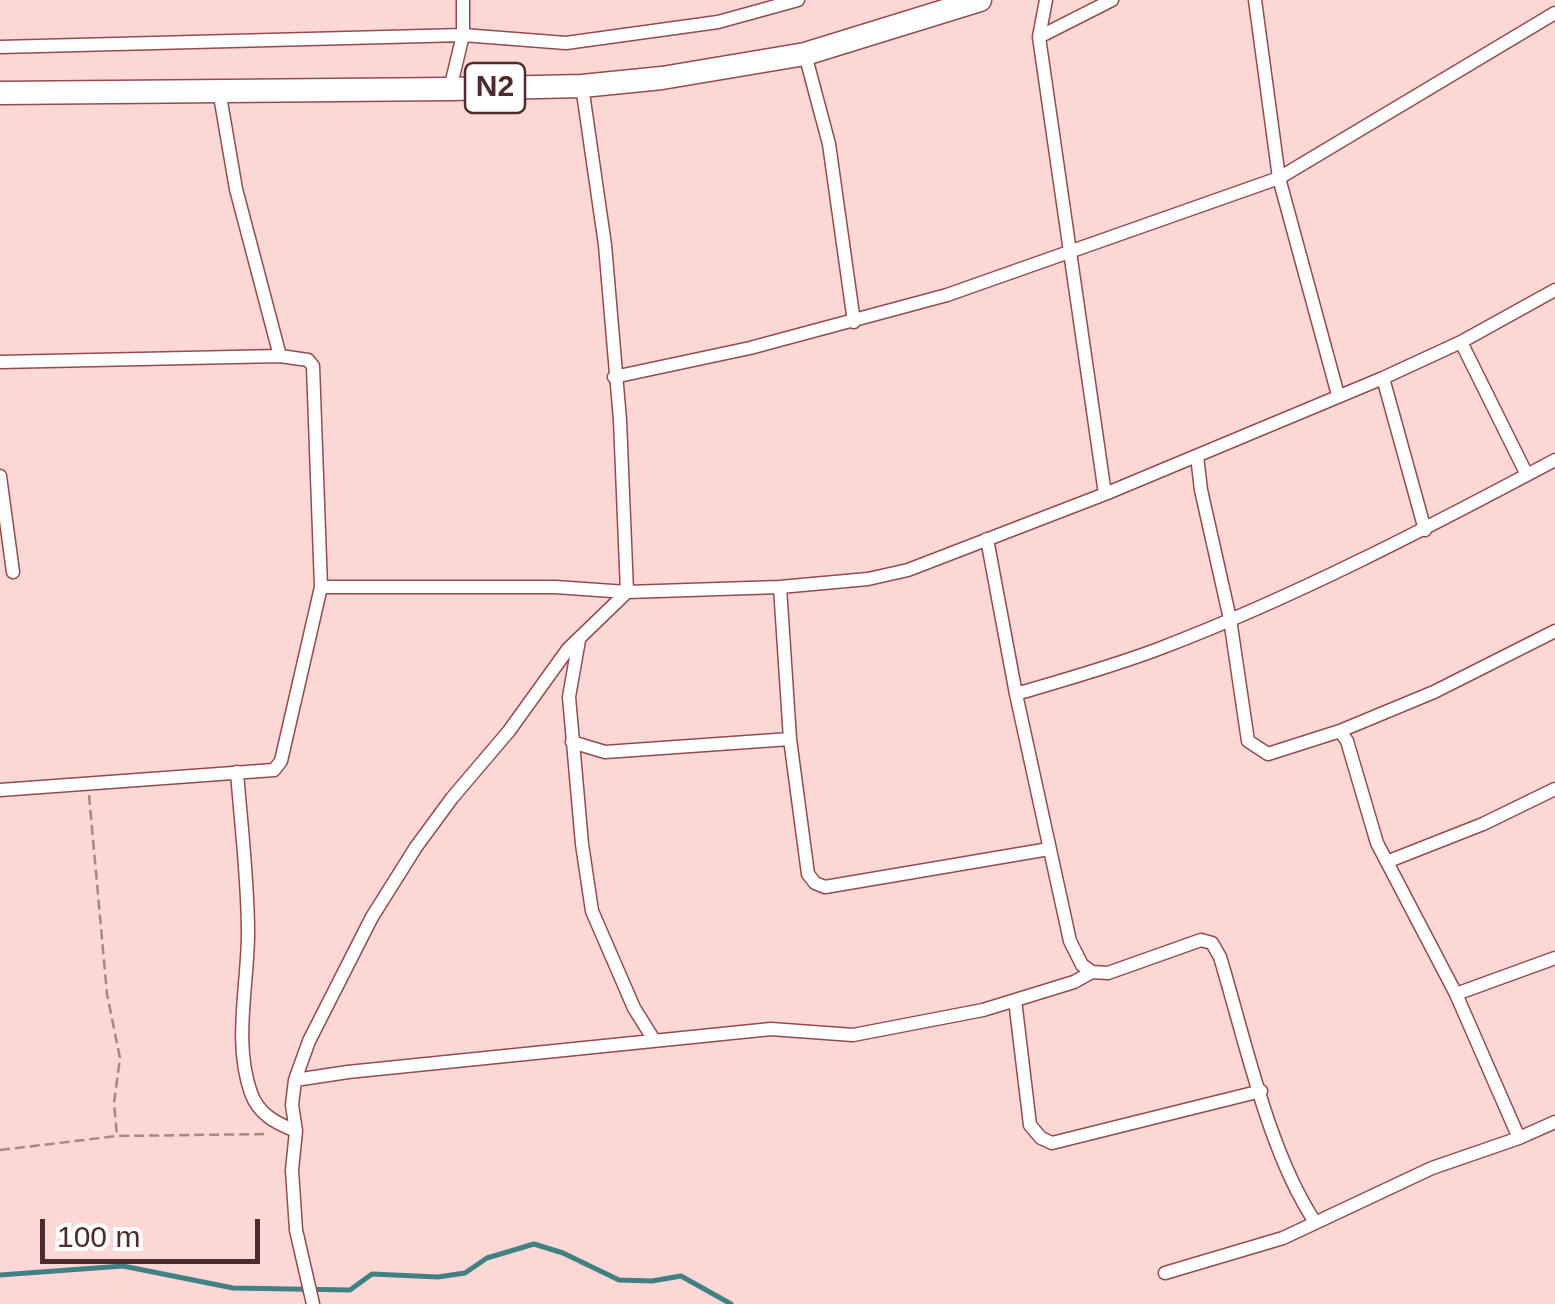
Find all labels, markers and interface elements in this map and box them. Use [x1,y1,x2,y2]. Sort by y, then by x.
road number: N2 [465,63,525,113]
scale bar [45,1199,265,1261]
text: 100 m [57,1220,140,1253]

